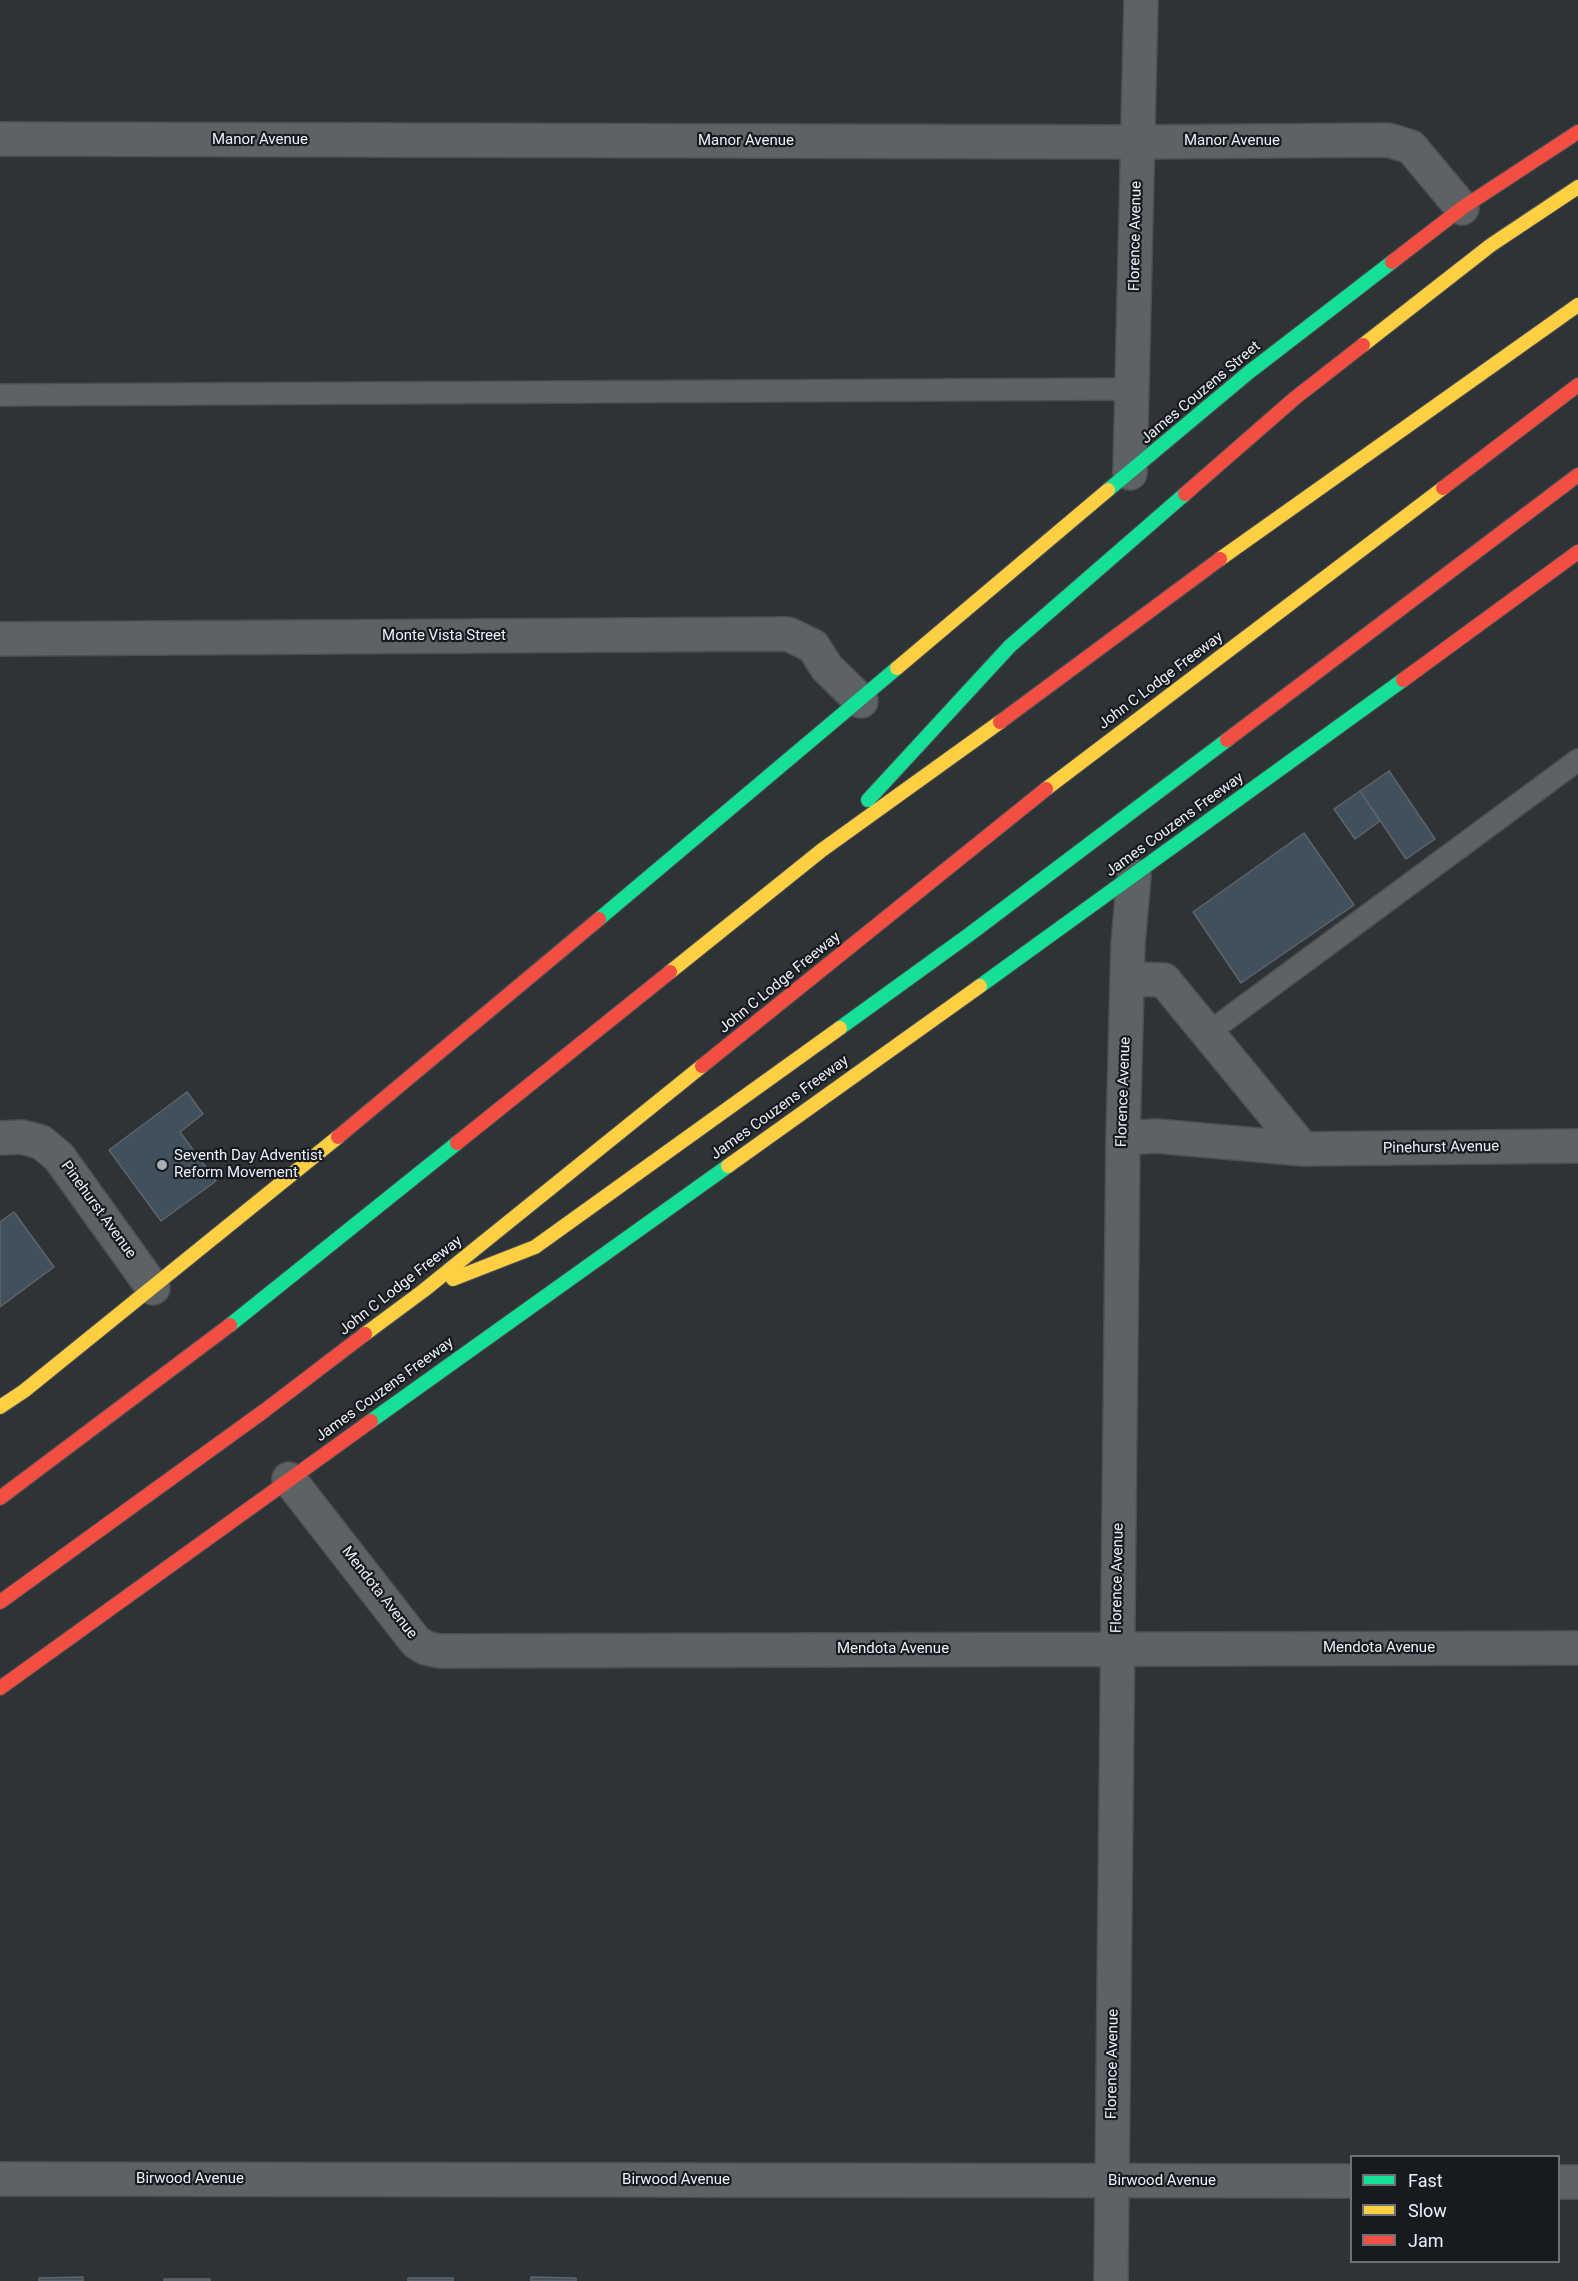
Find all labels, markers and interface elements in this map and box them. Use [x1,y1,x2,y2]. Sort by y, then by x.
street label: Manor Avenue [212,131,308,149]
street label: Manor Avenue [698,132,794,150]
street label: Manor Avenue [1184,132,1280,150]
street label: Florence Avenue [1126,181,1146,291]
street label: James Couzens Street [1138,338,1264,448]
street label: Monte Vista Street [382,627,506,645]
street label: John C Lodge Freeway [1095,628,1227,734]
street label: James Couzens Freeway [1103,769,1247,881]
street label: John C Lodge Freeway [716,928,844,1038]
street label: Florence Avenue [1113,1037,1135,1147]
street label: James Couzens Freeway [708,1052,852,1164]
street label: Pinehurst Avenue [1383,1138,1499,1158]
place label: Seventh Day Adventist Reform Movement [174,1147,323,1182]
street label: Pinehurst Avenue [57,1158,139,1262]
marker: Seventh Day Adventist Reform Movement [155,1158,169,1172]
street label: John C Lodge Freeway [336,1232,466,1340]
street label: James Couzens Freeway [313,1334,457,1446]
street label: Florence Avenue [1108,1523,1128,1633]
street label: Mendota Avenue [337,1543,421,1643]
street label: Mendota Avenue [1323,1639,1435,1657]
street label: Mendota Avenue [837,1640,949,1658]
street label: Florence Avenue [1103,2009,1123,2119]
legend [1350,2155,1560,2263]
street label: Birwood Avenue [136,2170,244,2188]
text: Fast [1408,2170,1443,2191]
street label: Birwood Avenue [622,2171,730,2189]
street label: Birwood Avenue [1108,2172,1216,2190]
text: Slow [1408,2200,1447,2221]
text: Jam [1408,2230,1444,2251]

